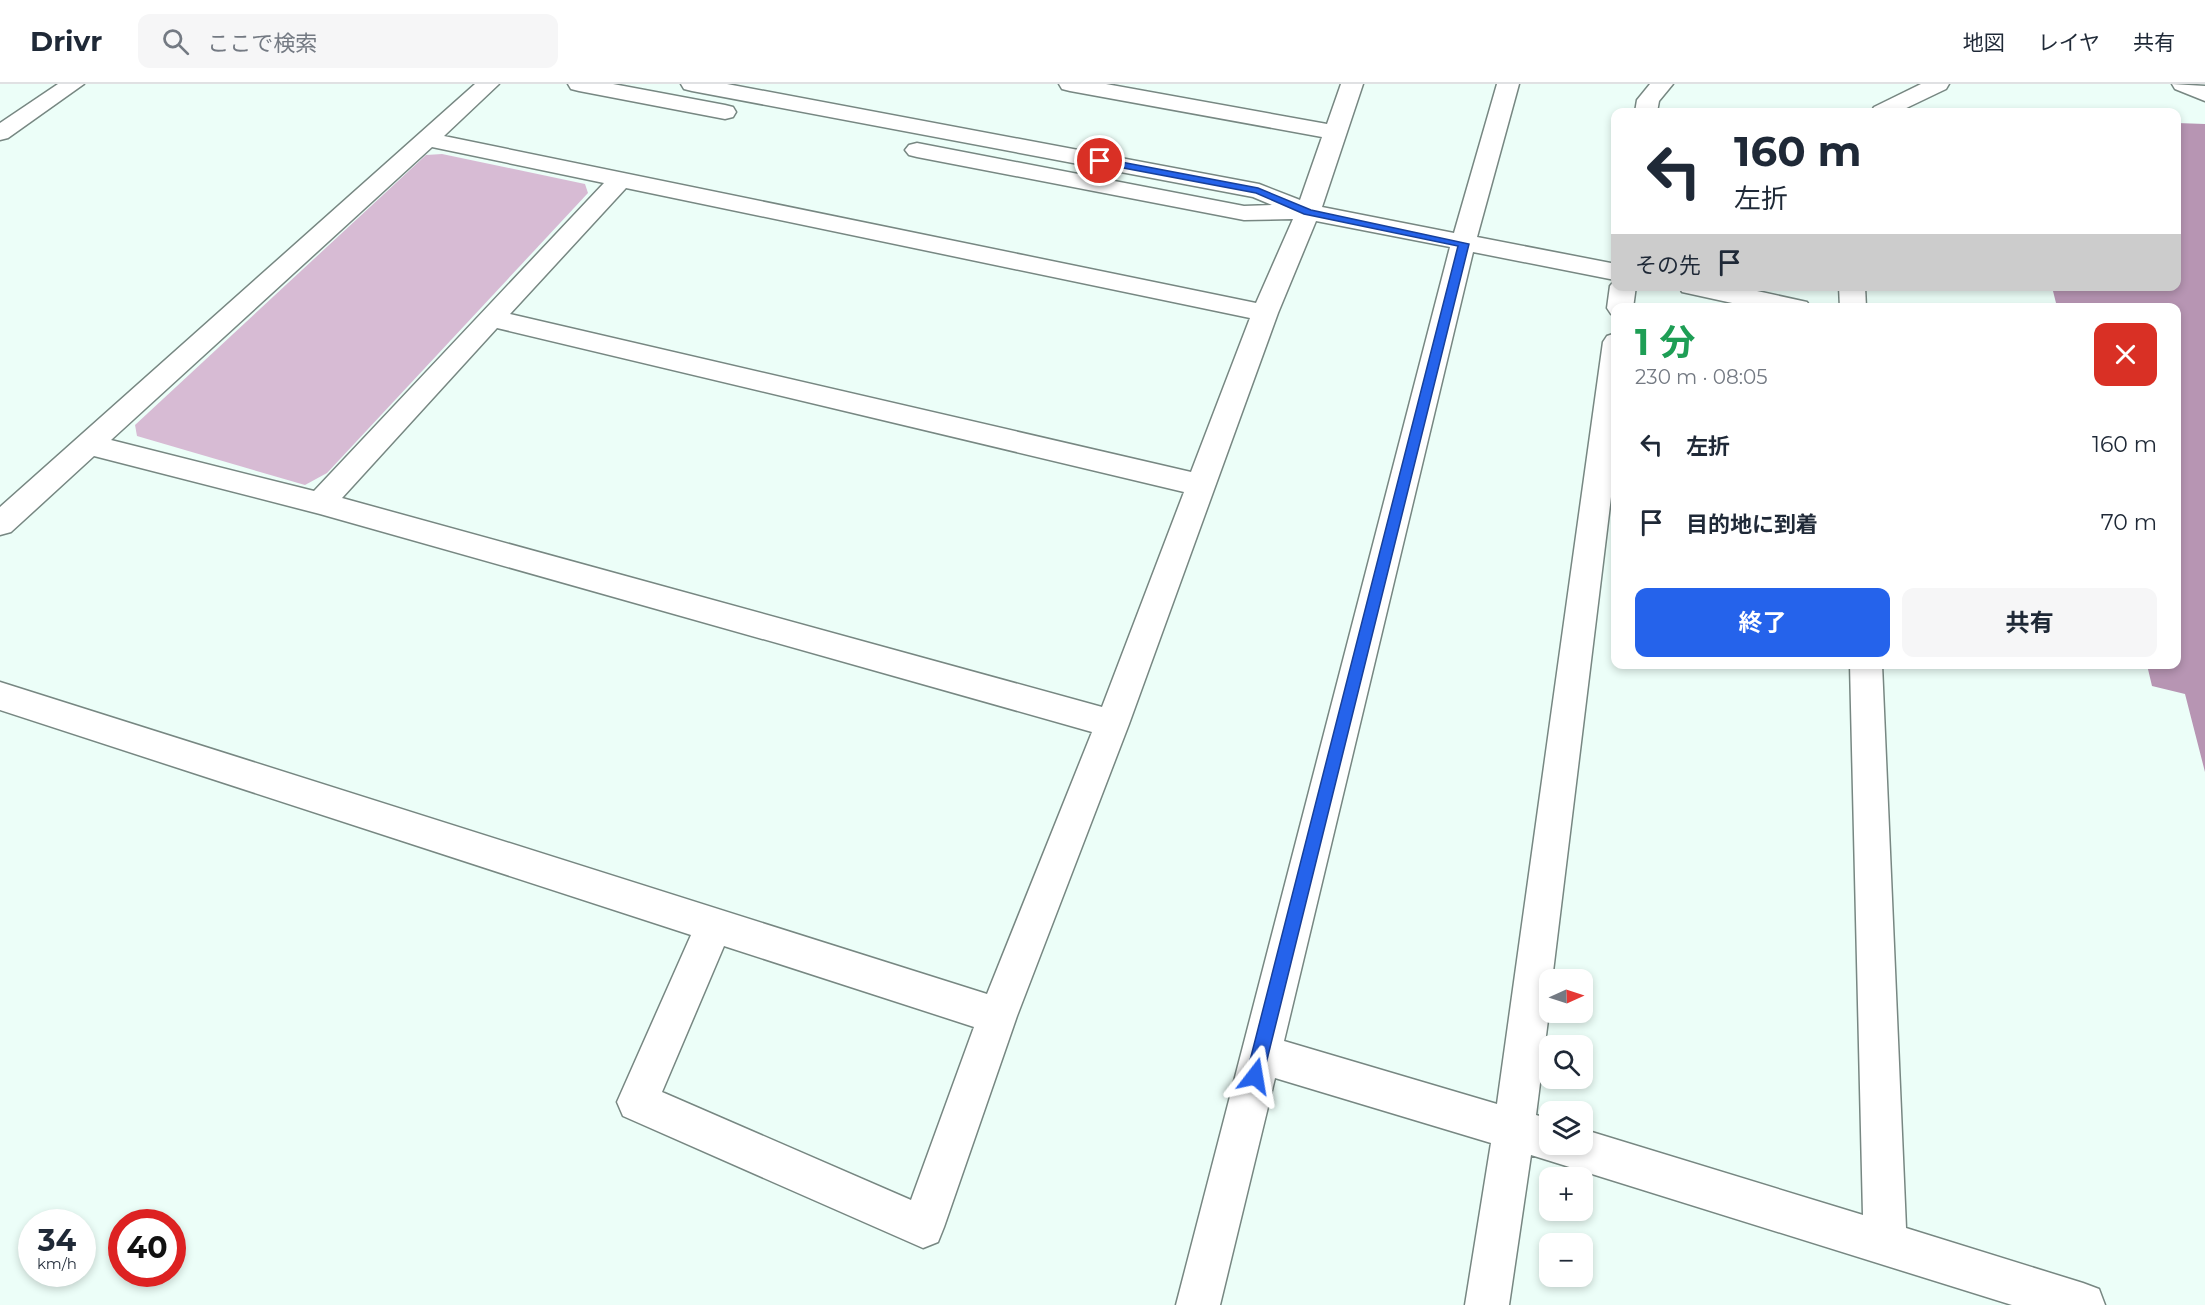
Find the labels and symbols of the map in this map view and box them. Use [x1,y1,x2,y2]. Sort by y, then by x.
pin [1074,135,1125,186]
north arrow [1539,969,1593,1023]
position arrow [1223,1044,1287,1108]
speed limit sign: 40 [108,1209,186,1287]

